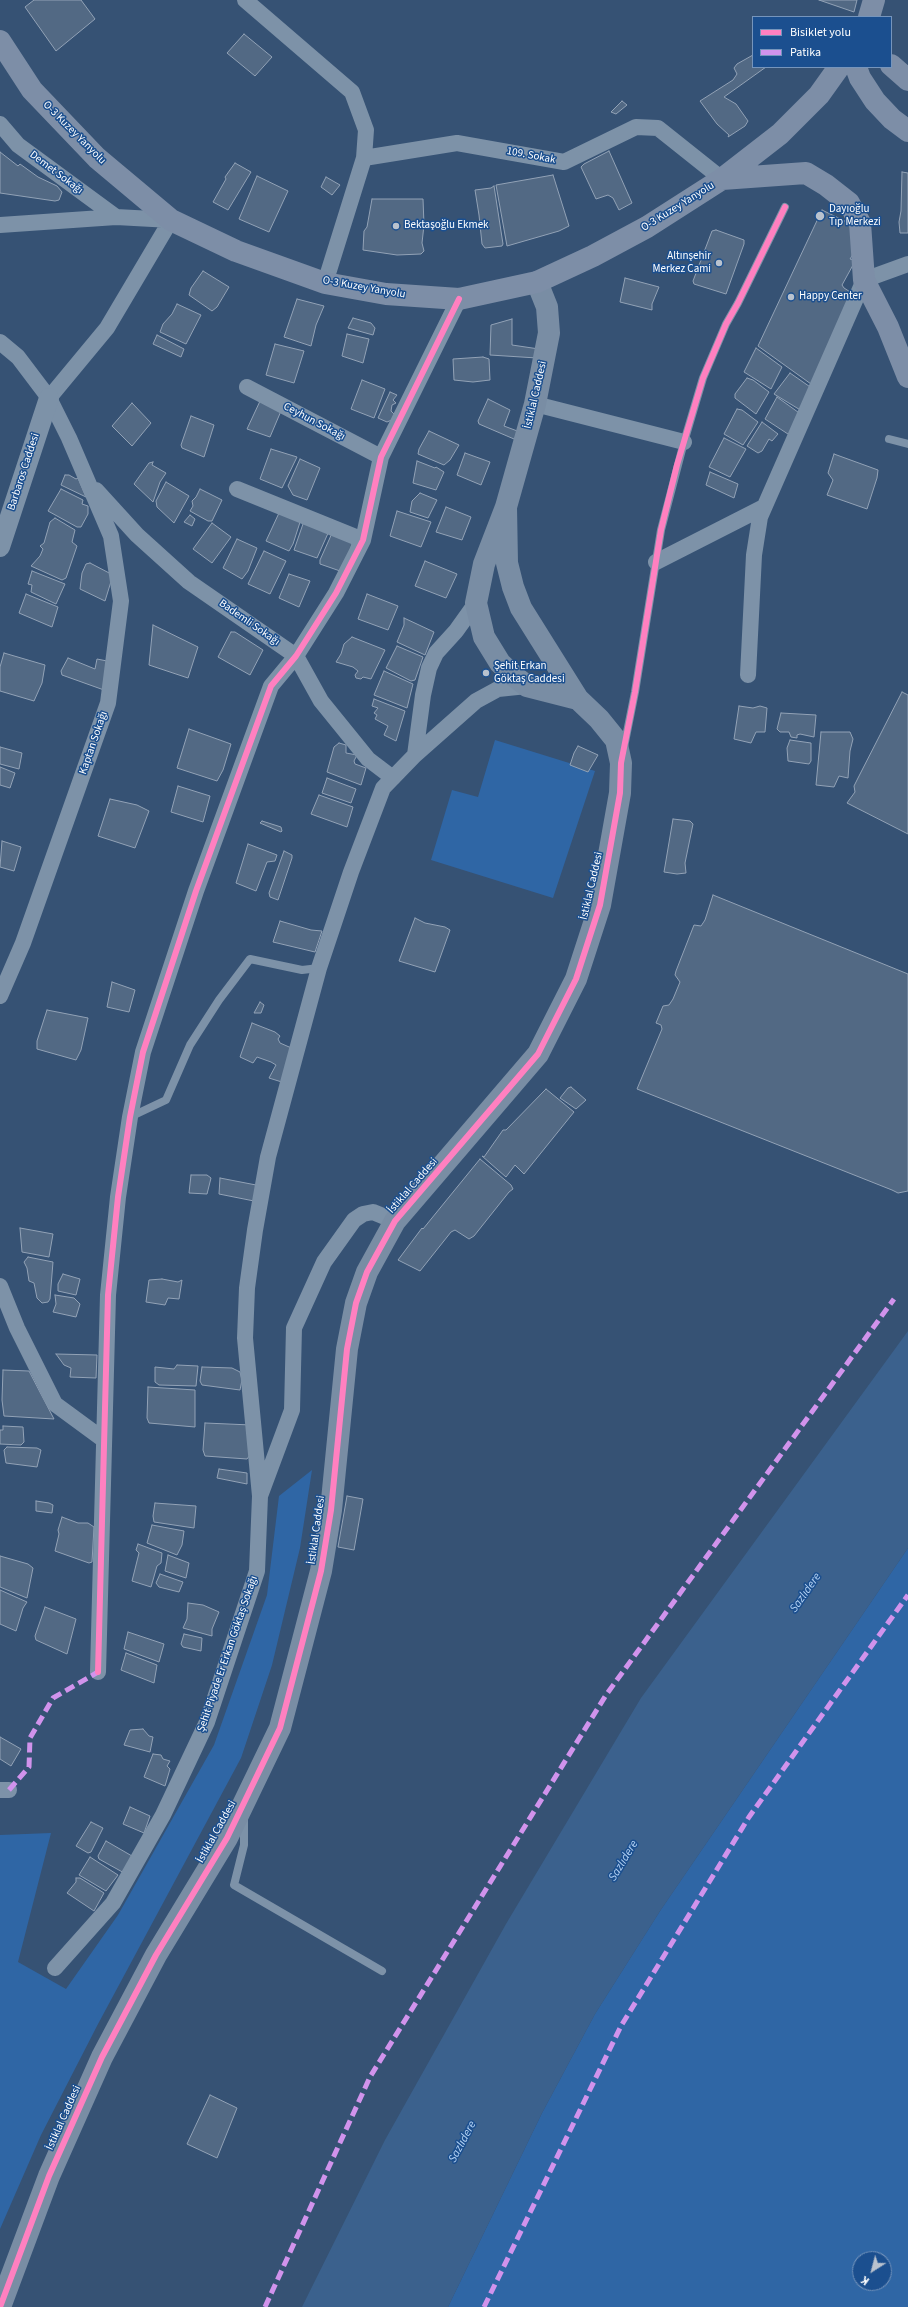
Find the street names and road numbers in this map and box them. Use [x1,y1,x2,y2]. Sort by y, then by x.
street label: O-3 Kuzey Yanyolu [40,99,108,167]
street label: 109. Sokak [505,145,557,167]
street label: Demet Sokağı [27,149,85,197]
street label: O-3 Kuzey Yanyolu [639,179,717,235]
street label: O-3 Kuzey Yanyolu [322,274,406,302]
street label: İstiklal Caddesi [522,360,550,430]
street label: Ceyhun Sokağı [281,400,347,444]
street label: Barbaros Caddesi [5,432,43,512]
street label: Bademli Sokağı [216,597,282,649]
street label: Kaptan Sokağı [77,710,111,776]
street label: İstiklal Caddesi [578,851,606,921]
street label: İstiklal Caddesi [385,1156,441,1216]
street label: İstiklal Caddesi [306,1495,328,1565]
street label: Şehit Piyade Er Erkan Göktaş Sokağı [195,1574,261,1734]
street label: İstiklal Caddesi [194,1798,240,1866]
street label: İstiklal Caddesi [44,2084,84,2152]

